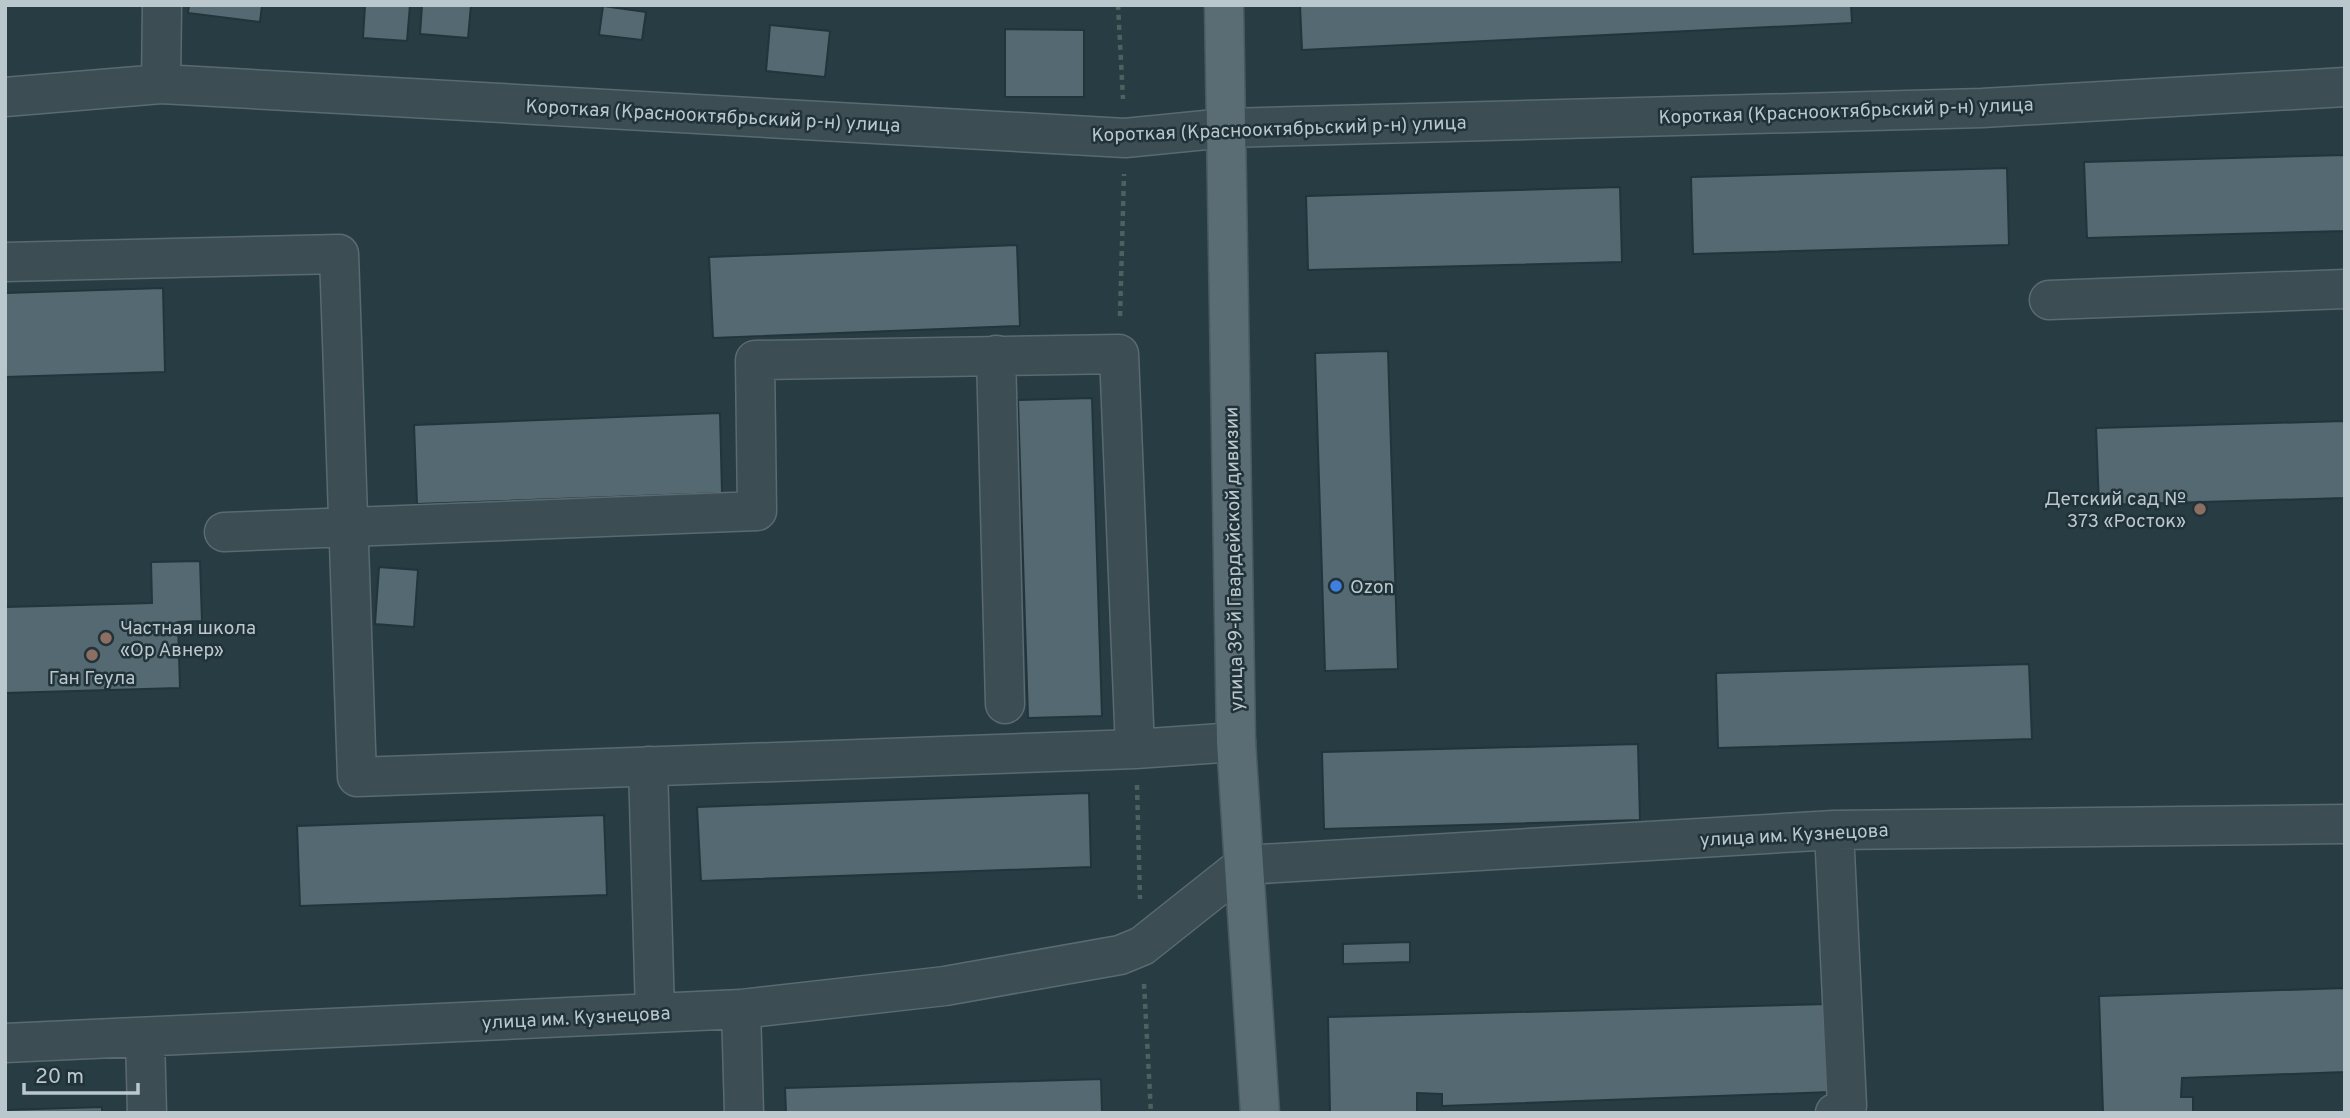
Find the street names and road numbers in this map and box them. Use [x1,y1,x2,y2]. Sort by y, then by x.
street label: Короткая (Краснооктябрьский р-н) улица [1658,93,2034,131]
street label: Короткая (Краснооктябрьский р-н) улица [525,95,901,139]
street label: Короткая (Краснооктябрьский р-н) улица [1091,111,1467,149]
street label: улица 39-й Гвардейской дивизии [1220,406,1250,711]
street label: улица им. Кузнецова [1699,819,1889,853]
street label: улица им. Кузнецова [481,1002,671,1036]

